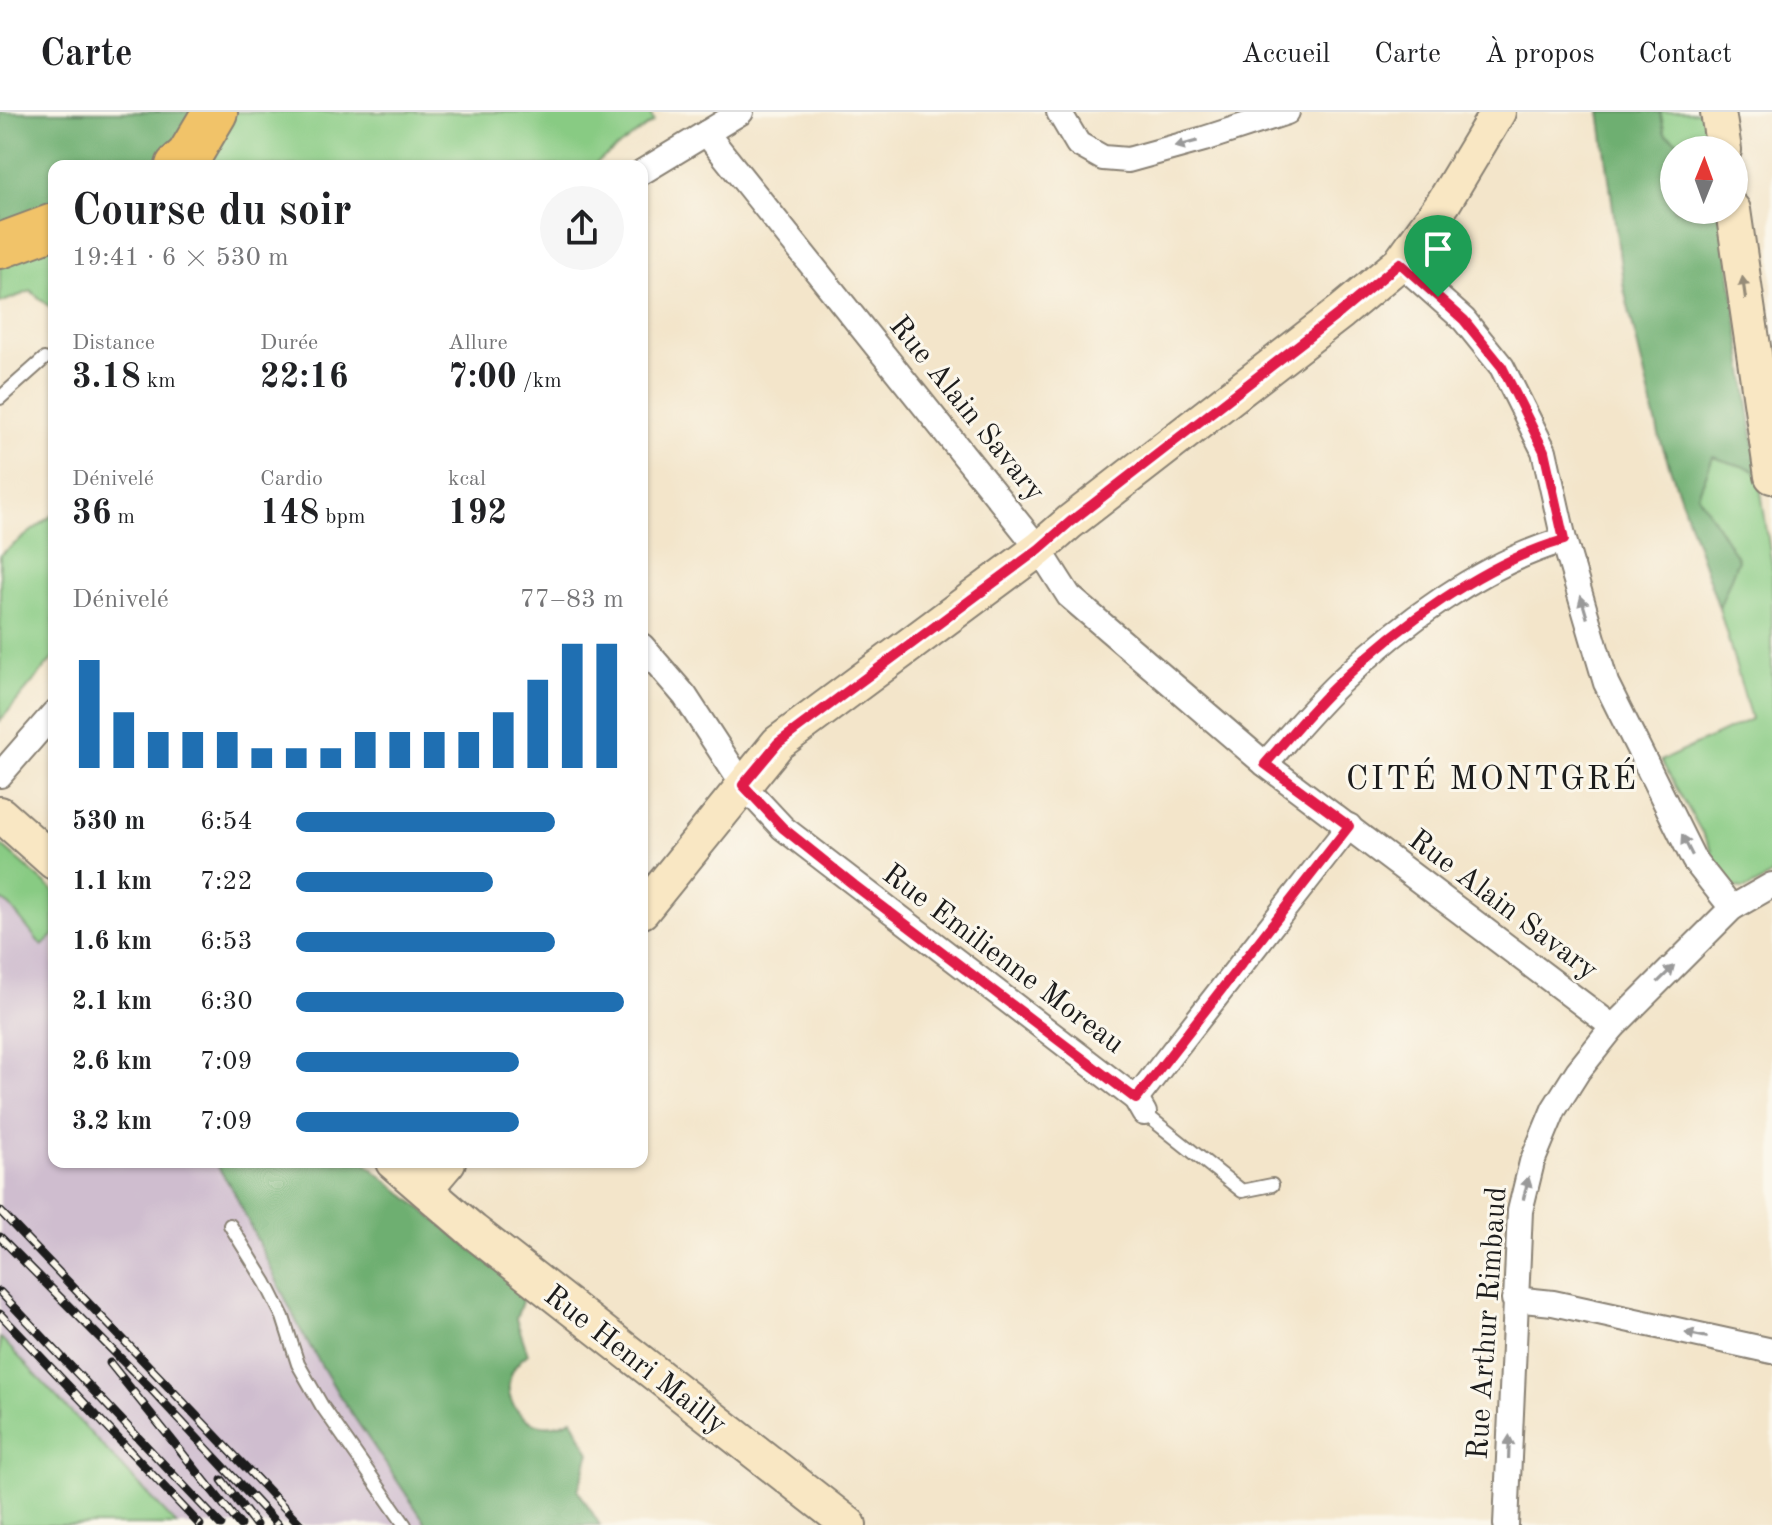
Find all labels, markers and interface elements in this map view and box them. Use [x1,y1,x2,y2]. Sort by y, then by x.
text: Carte [40,36,133,74]
text: Accueil [1241,41,1330,69]
text: Carte [1374,41,1441,69]
text: À propos [1485,41,1595,69]
text: Contact [1639,41,1732,69]
north arrow [1660,136,1748,224]
map controls [1660,136,1748,224]
one-way arrow [1173,138,1197,151]
button: share [540,186,624,270]
text: Course du soir [72,190,352,234]
pin [1404,215,1472,297]
icon: arrive [1416,227,1460,271]
text: 19:41 · 6 × 530 m [72,245,289,271]
one-way arrow [1737,275,1750,300]
street label: Rue Alain Savary [883,311,1050,508]
text: Distance [72,332,155,354]
text: Durée [260,332,318,354]
text: Allure [448,332,508,354]
text: 3.18 [72,361,141,395]
text: 22:16 [260,361,348,395]
text: 7:00 [448,361,517,395]
text: km [141,370,176,392]
text: /km [517,370,562,392]
text: Dénivelé [72,468,154,490]
text: Cardio [260,468,323,490]
text: kcal [448,468,486,490]
text: 36 [72,497,111,531]
text: 148 [260,497,319,531]
text: 192 [448,497,507,531]
text: m [111,506,135,528]
text: bpm [319,506,365,528]
text: Dénivelé [72,587,169,613]
text: 77–83 m [520,587,624,613]
one-way arrow [1577,595,1589,620]
district label: CITÉ MONTGRÉ [1346,757,1638,797]
text: 530 m [72,809,145,835]
text: 6:54 [200,809,253,835]
street label: Rue Alain Savary [1402,825,1603,986]
one-way arrow [1680,833,1693,856]
street label: Rue Emilienne Moreau [876,859,1129,1060]
text: 1.1 km [72,869,152,895]
text: 7:22 [200,869,253,895]
text: 1.6 km [72,929,152,955]
text: 6:53 [200,929,253,955]
one-way arrow [1656,965,1675,984]
text: 2.1 km [72,989,152,1015]
text: 6:30 [200,989,253,1015]
text: 2.6 km [72,1049,152,1075]
text: 7:09 [200,1049,253,1075]
text: 3.2 km [72,1109,152,1135]
text: 7:09 [200,1109,253,1135]
one-way arrow [1520,1175,1532,1200]
street label: Rue Arthur Rimbaud [1463,1186,1513,1461]
street label: Rue Henri Mailly [538,1280,732,1441]
one-way arrow [1683,1328,1708,1341]
one-way arrow [1502,1434,1515,1459]

